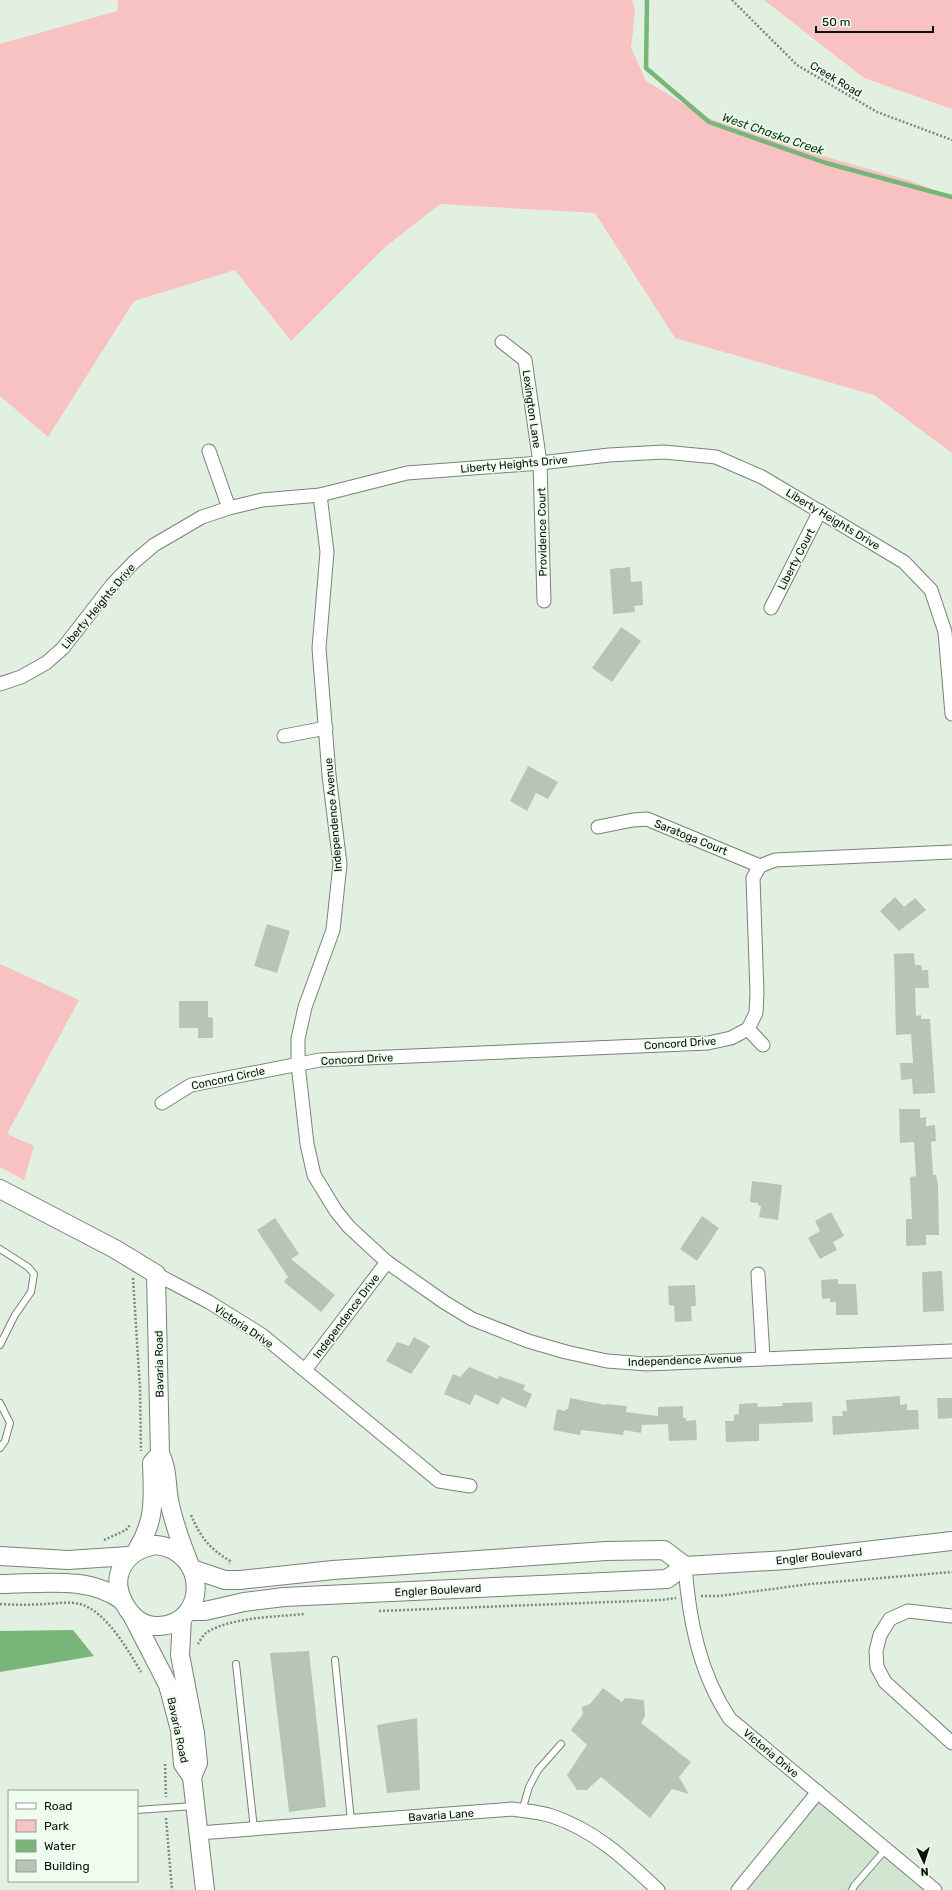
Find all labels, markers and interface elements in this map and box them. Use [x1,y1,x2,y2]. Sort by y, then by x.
scale bar [816,8,933,34]
text: 50 m [822,15,850,29]
street label: Creek Road [808,59,864,100]
water label: West Chaska Creek [720,110,826,158]
street label: Lexington Lane [520,369,543,449]
street label: Liberty Heights Drive [460,453,568,476]
street label: Liberty Heights Drive [783,486,882,553]
street label: Providence Court [535,487,550,577]
street label: Liberty Court [775,526,818,592]
street label: Liberty Heights Drive [59,561,138,652]
street label: Independence Avenue [322,757,345,872]
street label: Saratoga Court [652,817,730,858]
street label: Concord Drive [643,1034,717,1053]
street label: Concord Drive [321,1051,394,1068]
street label: Concord Circle [190,1064,266,1093]
street label: Independence Drive [310,1271,382,1361]
street label: Victoria Drive [212,1302,276,1351]
street label: Bavaria Road [152,1330,167,1398]
street label: Independence Avenue [628,1352,742,1369]
street label: Engler Boulevard [775,1545,863,1568]
street label: Engler Boulevard [394,1582,482,1599]
street label: Bavaria Road [164,1696,191,1764]
street label: Victoria Drive [740,1726,801,1780]
legend [8,1790,138,1882]
text: Road [44,1799,72,1813]
street label: Bavaria Lane [408,1807,474,1824]
text: Park [44,1819,70,1833]
text: Water [44,1839,76,1853]
north arrow [904,1842,944,1882]
text: Building [44,1859,90,1873]
text: N [920,1865,929,1878]

